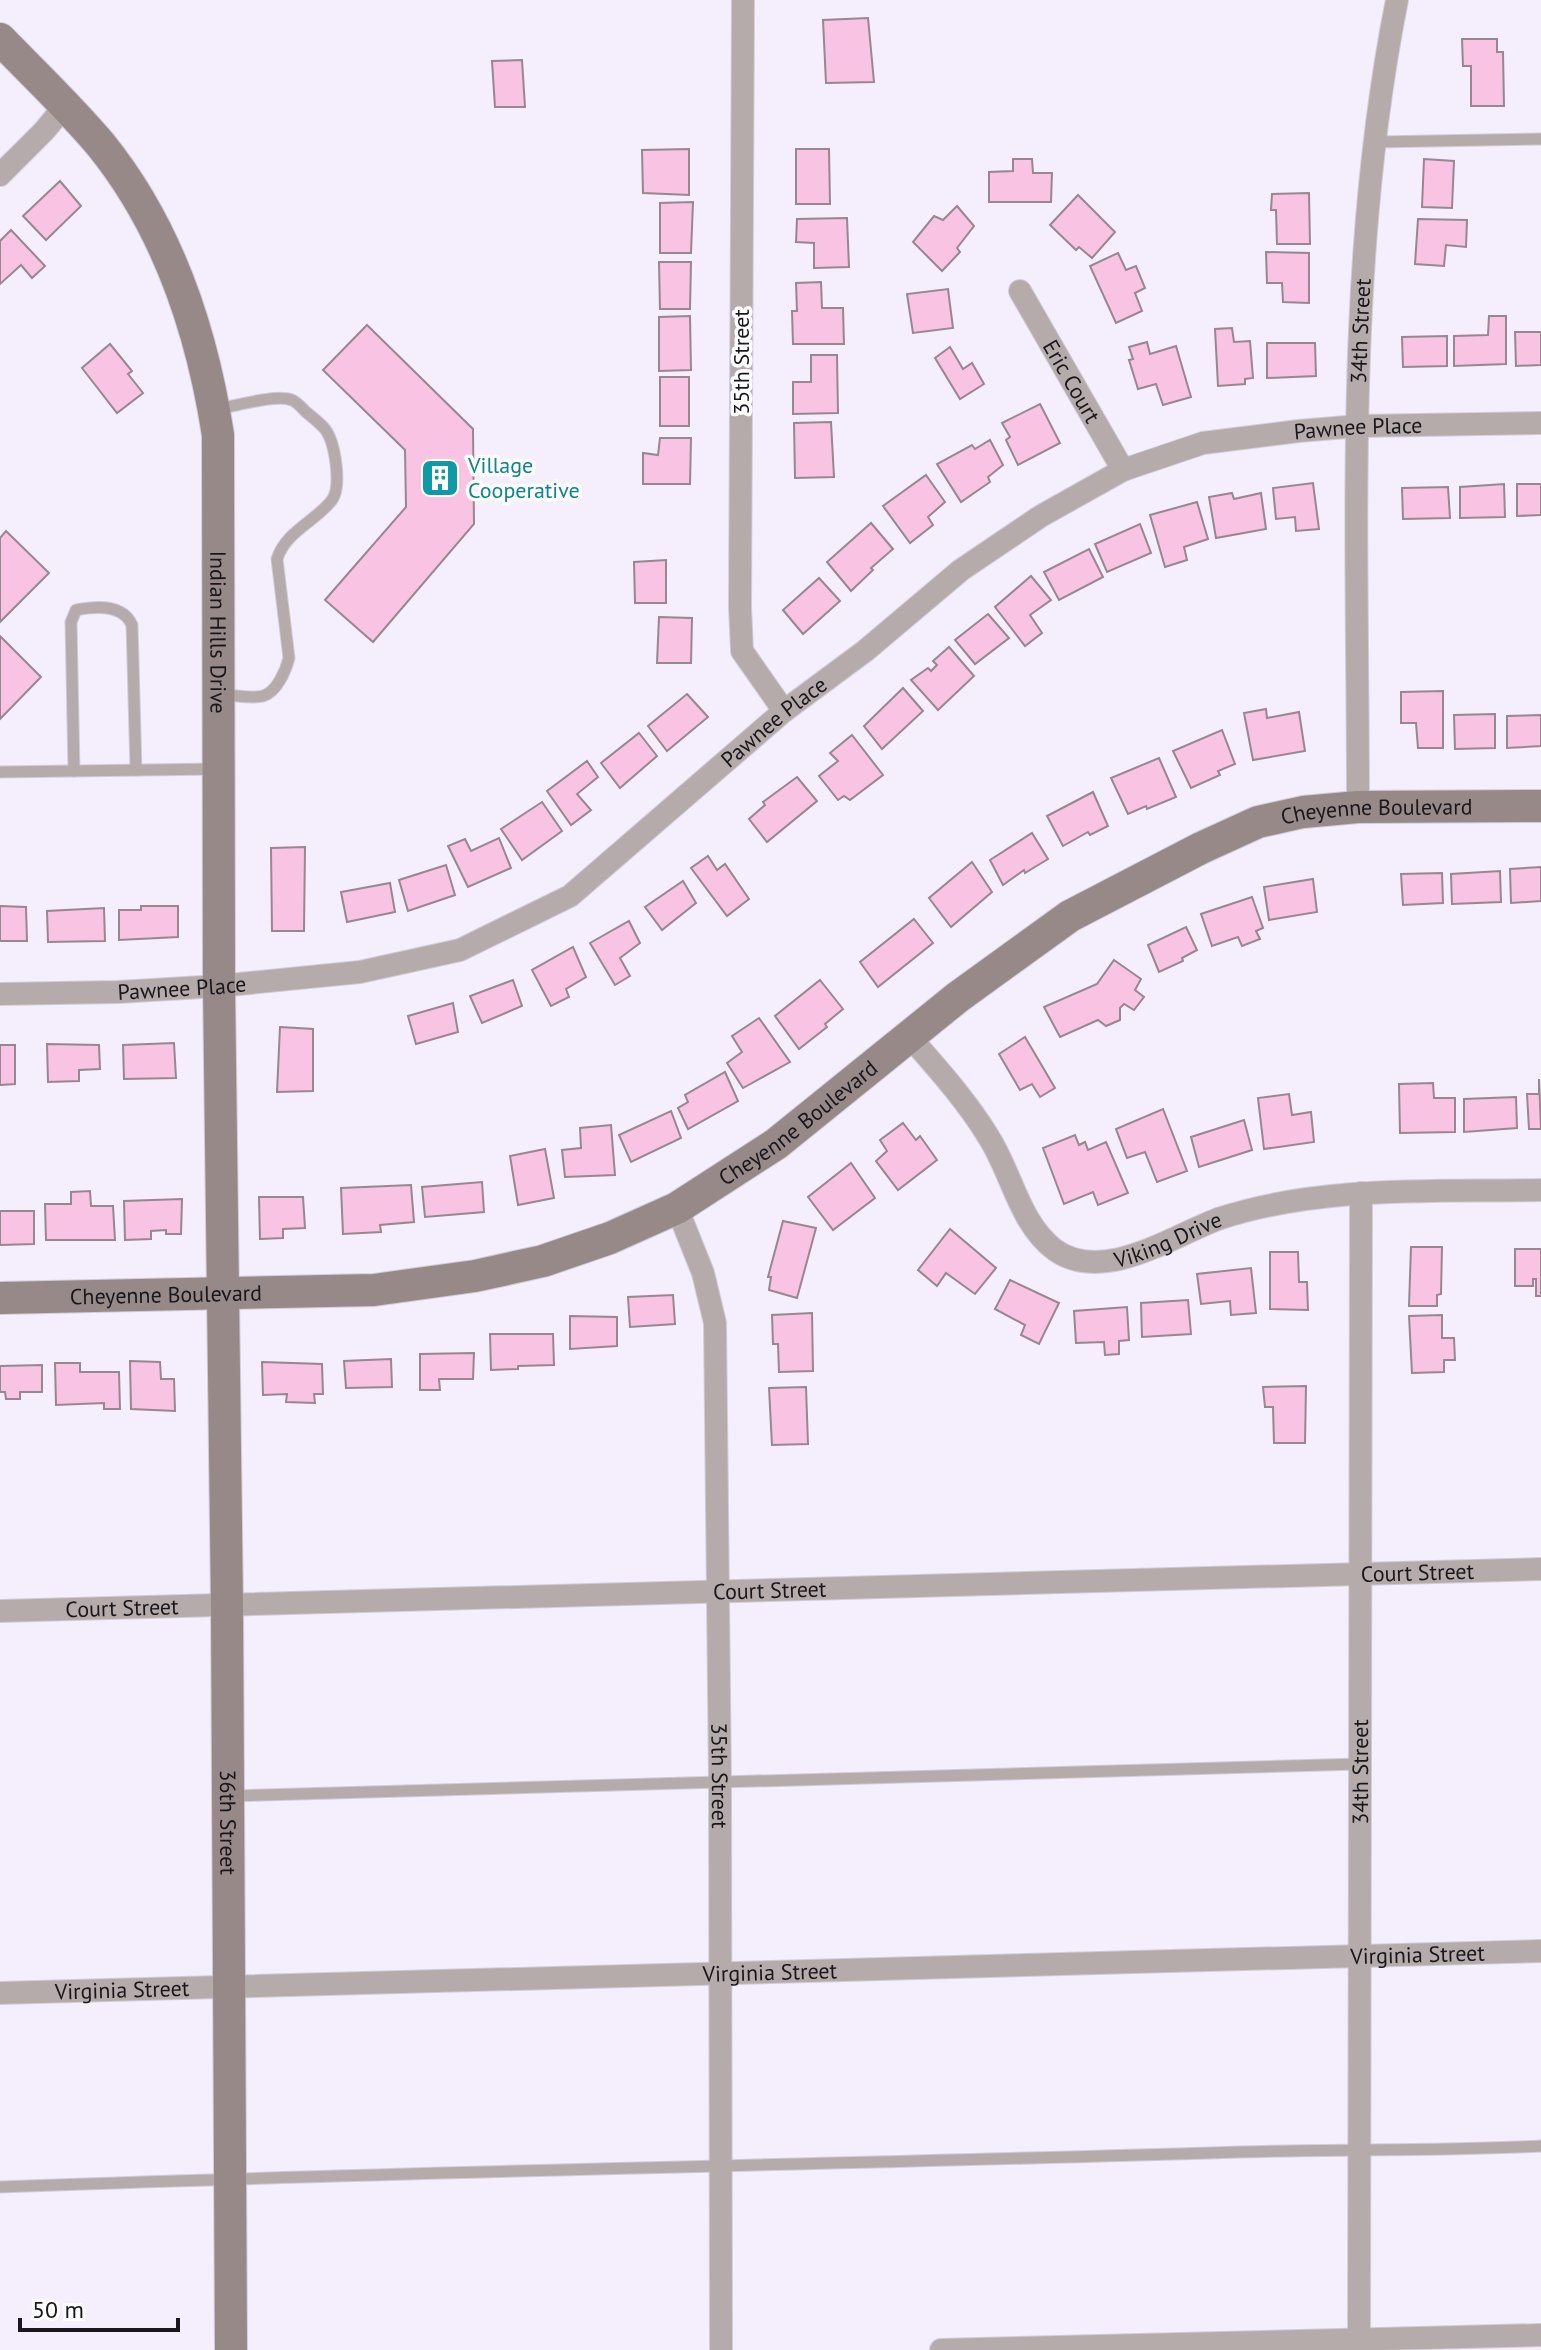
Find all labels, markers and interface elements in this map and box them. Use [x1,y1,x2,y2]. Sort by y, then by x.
street label: 34th Street [1344,277,1377,384]
street label: 35th Street [727,309,755,415]
street label: Eric Court [1037,334,1107,428]
street label: Pawnee Place [1293,411,1423,445]
place label: Village Cooperative [467,451,580,504]
building icon: Village Cooperative [419,457,461,499]
street label: Indian Hills Drive [204,551,233,714]
street label: Pawnee Place [715,670,832,773]
street label: Cheyenne Boulevard [1278,792,1473,831]
street label: Pawnee Place [117,969,248,1006]
street label: Cheyenne Boulevard [713,1054,883,1192]
street label: Viking Drive [1110,1205,1226,1274]
street label: Cheyenne Boulevard [70,1278,262,1311]
street label: Court Street [1361,1557,1475,1588]
street label: Court Street [713,1574,827,1606]
street label: Court Street [65,1592,179,1623]
street label: 34th Street [1346,1719,1374,1825]
street label: 35th Street [705,1723,734,1829]
street label: 36th Street [214,1769,242,1876]
street label: Virginia Street [1349,1939,1486,1970]
street label: Virginia Street [701,1956,838,1988]
street label: Virginia Street [53,1974,190,2006]
scale bar [20,2282,178,2332]
text: 50 m [32,2294,84,2325]

